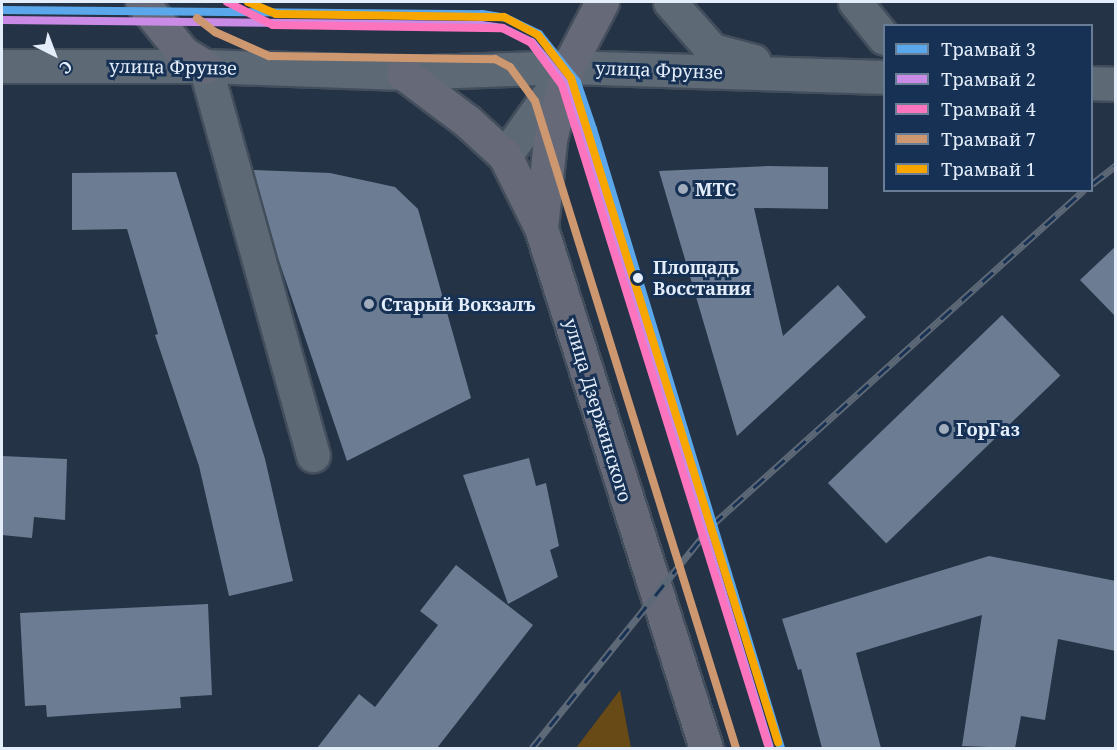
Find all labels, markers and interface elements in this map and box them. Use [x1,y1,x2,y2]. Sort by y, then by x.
north arrow [24,24,84,84]
legend [883,24,1093,192]
text: Трамвай 3 [941,37,1036,61]
street label: улица Фрунзе [109,55,237,79]
text: С [55,56,77,79]
street label: улица Фрунзе [595,57,723,83]
text: Трамвай 2 [941,67,1036,91]
text: Трамвай 4 [941,97,1036,121]
text: Трамвай 7 [941,127,1036,151]
text: Трамвай 1 [941,157,1036,181]
place label: МТС [695,178,736,200]
marker: МТС [676,182,690,196]
place label: Площадь Восстания [653,257,751,300]
marker: Площадь Восстания [628,268,648,288]
place label: Старый Вокзалъ [381,293,535,315]
marker: Старый Вокзалъ [362,297,376,311]
street label: улица Дзержинского [560,316,636,504]
place label: ГорГаз [956,418,1020,440]
marker: ГорГаз [937,422,951,436]

